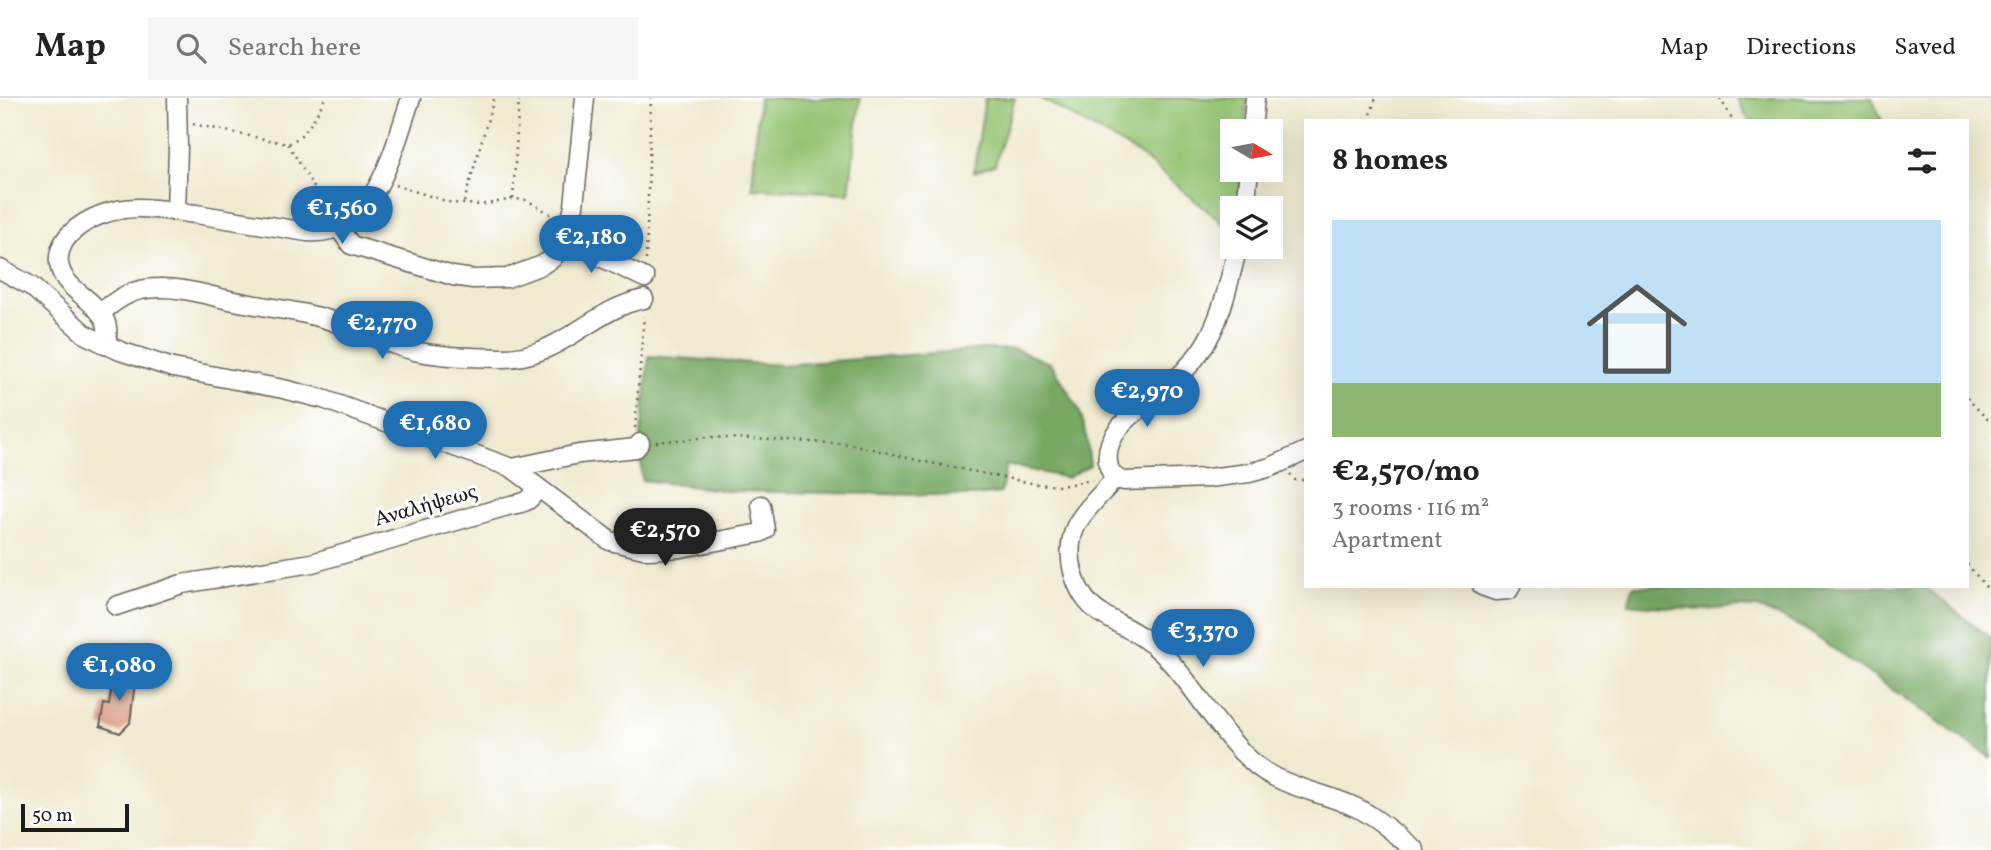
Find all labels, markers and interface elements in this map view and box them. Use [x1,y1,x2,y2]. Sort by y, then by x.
search box [148,17,638,80]
text: Map [35,25,106,71]
icon: search [172,29,210,67]
text: Search here [228,30,361,66]
text: Map [1660,31,1708,65]
text: Directions [1746,31,1856,65]
text: Saved [1894,31,1956,65]
north arrow [1220,119,1283,182]
map controls [1220,119,1283,259]
text: 8 homes [1332,140,1448,182]
icon: filters [1903,142,1941,180]
pin: €1,560 [285,186,399,246]
text: €1,560 [307,193,377,225]
button: layers [1220,196,1283,259]
pin: €2,180 [534,216,648,275]
text: €2,180 [555,222,627,254]
icon: home [1574,266,1700,392]
pin: €2,770 [325,302,439,361]
text: €2,770 [347,308,417,340]
pin: €2,970 [1090,370,1204,429]
text: €2,970 [1111,376,1183,408]
pin: €1,680 [378,402,492,461]
text: €1,680 [399,408,471,440]
text: €2,570/mo [1332,451,1480,493]
street label: Αναλήψεως [371,477,481,535]
text: 3 rooms · 116 m² [1332,493,1489,525]
pin: €2,570 [608,508,722,568]
text: €2,570 [630,515,700,547]
text: Apartment [1332,525,1443,557]
pin: €3,370 [1146,610,1260,669]
text: €3,370 [1168,616,1238,648]
pin: €1,080 [62,644,176,703]
text: €1,080 [82,650,156,682]
scale bar [21,801,130,833]
text: 50 m [32,803,73,829]

